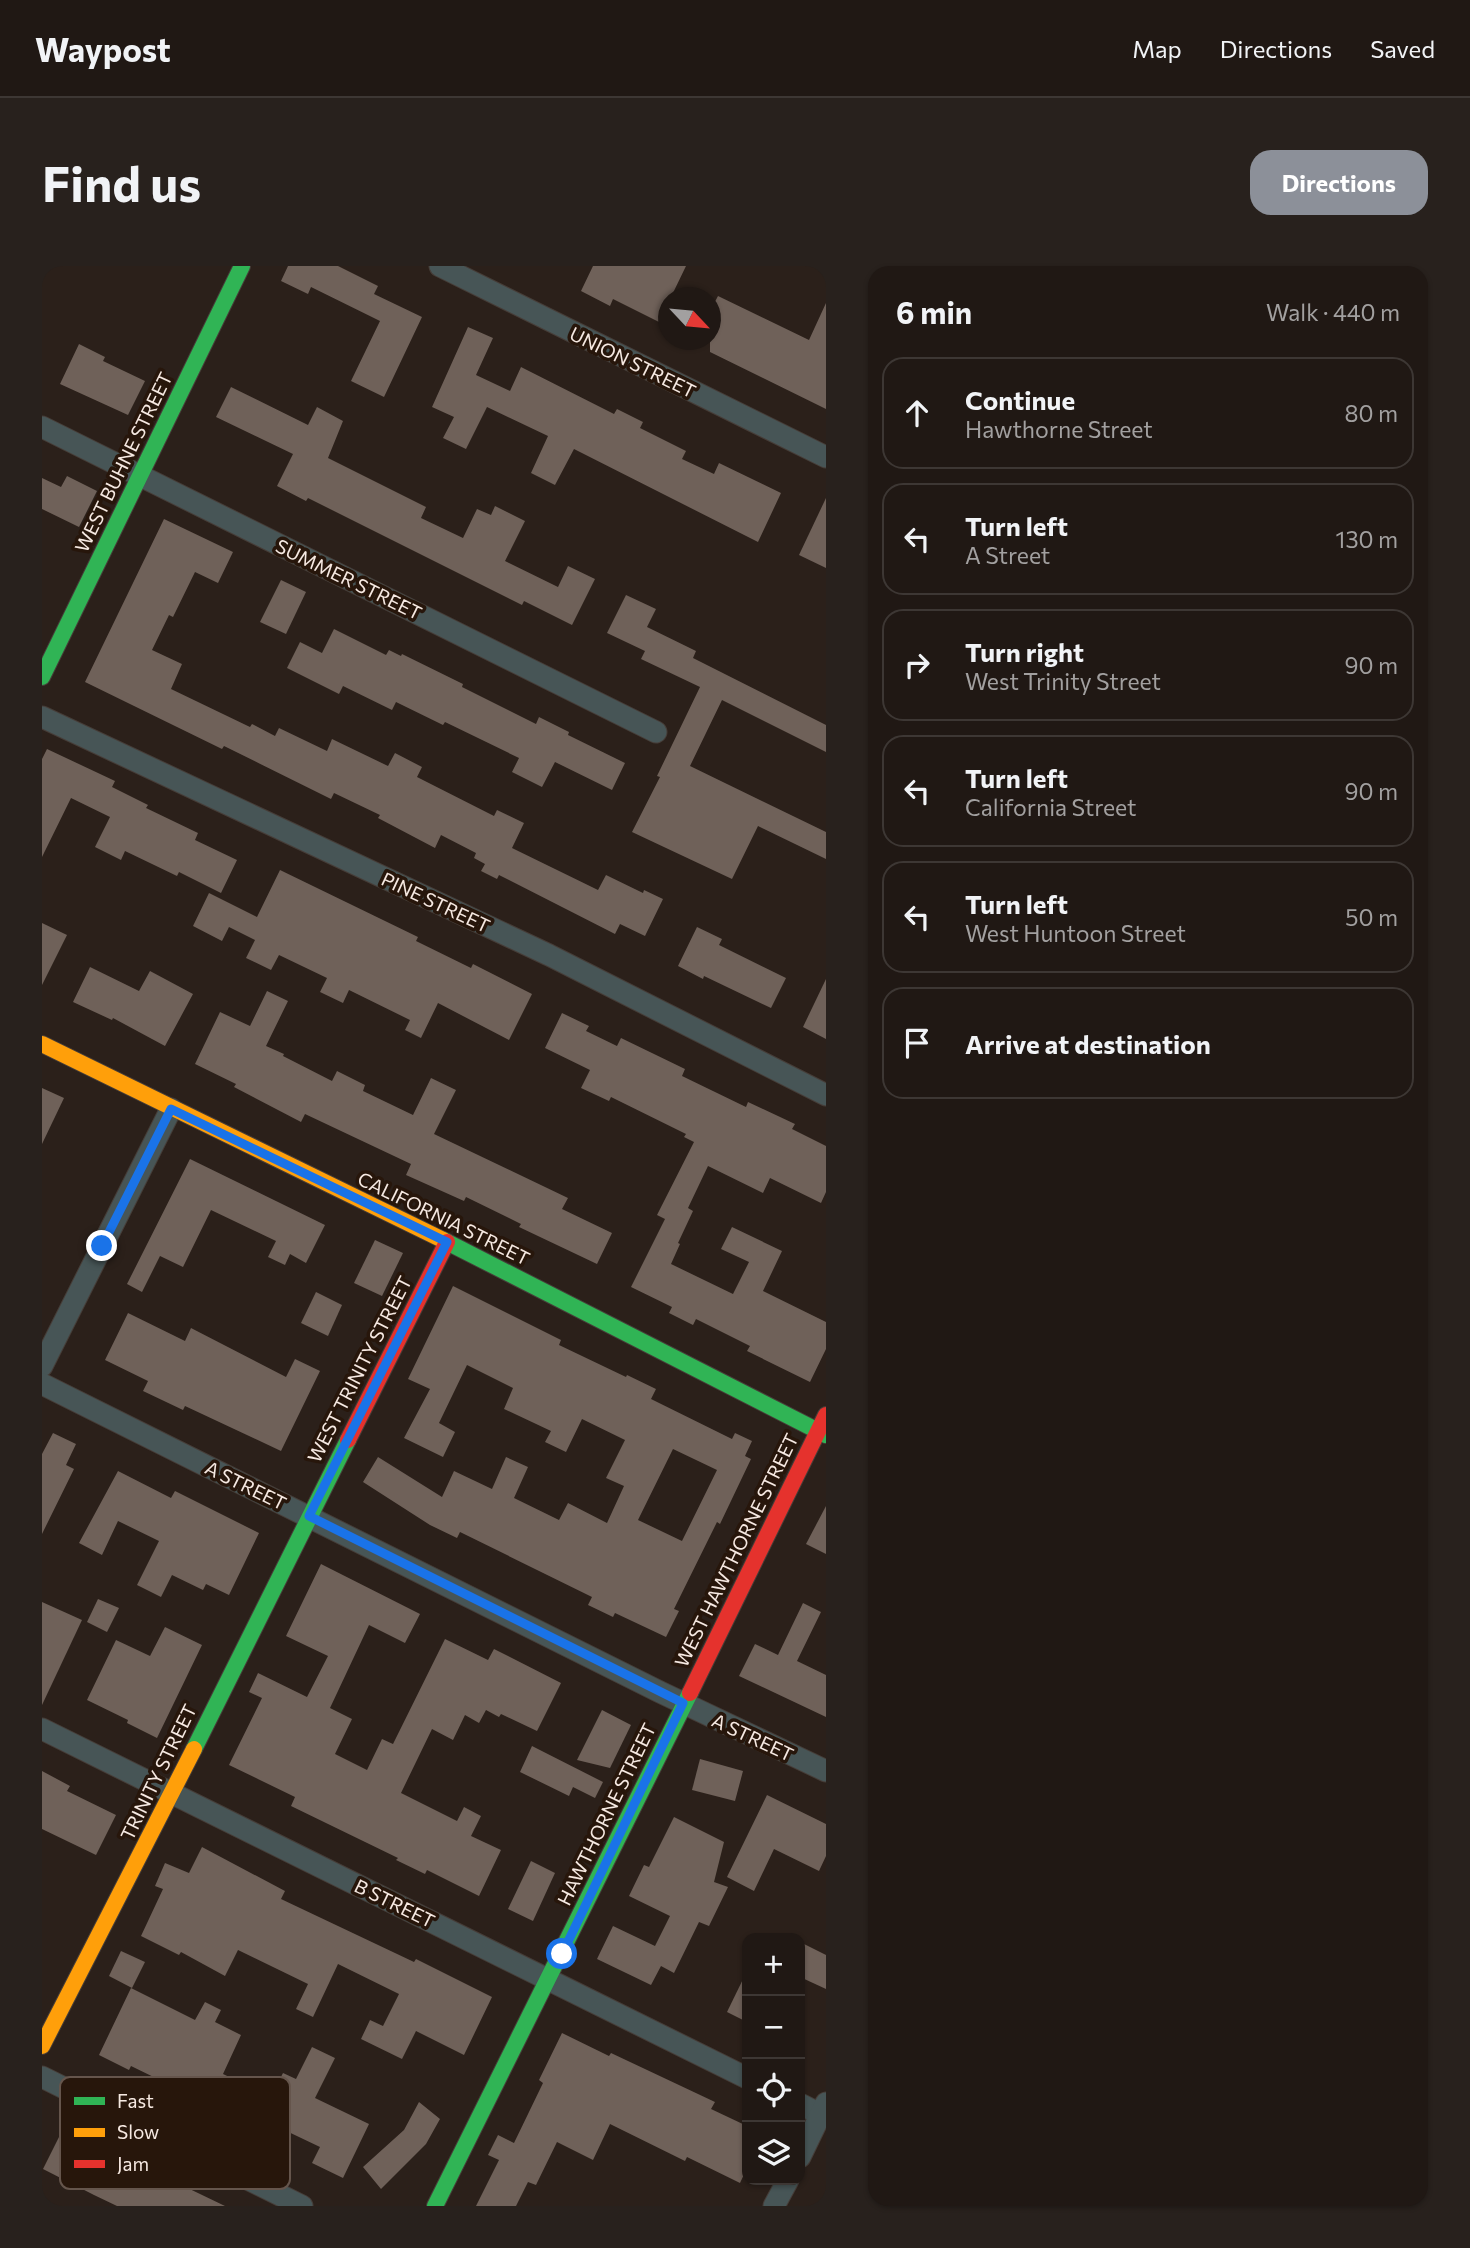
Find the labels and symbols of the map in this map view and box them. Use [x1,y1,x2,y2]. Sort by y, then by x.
north arrow [658,287,721,350]
street label: UNION STREET [566,322,700,402]
street label: WEST BUHNE STREET [69,368,177,556]
street label: SUMMER STREET [272,534,426,624]
street label: PINE STREET [378,867,494,937]
street label: CALIFORNIA STREET [354,1166,534,1270]
route end [86,1230,117,1261]
street label: WEST TRINITY STREET [302,1272,416,1466]
street label: WEST HAWTHORNE STREET [669,1429,803,1671]
street label: A STREET [202,1456,290,1514]
street label: TRINITY STREET [115,1700,201,1844]
street label: A STREET [709,1708,797,1766]
street label: HAWTHORNE STREET [552,1719,660,1909]
street label: B STREET [351,1874,439,1932]
route start [546,1938,577,1969]
legend [60,2077,290,2189]
text: Fast [117,2089,154,2112]
text: Slow [117,2120,159,2143]
text: Jam [117,2152,149,2175]

